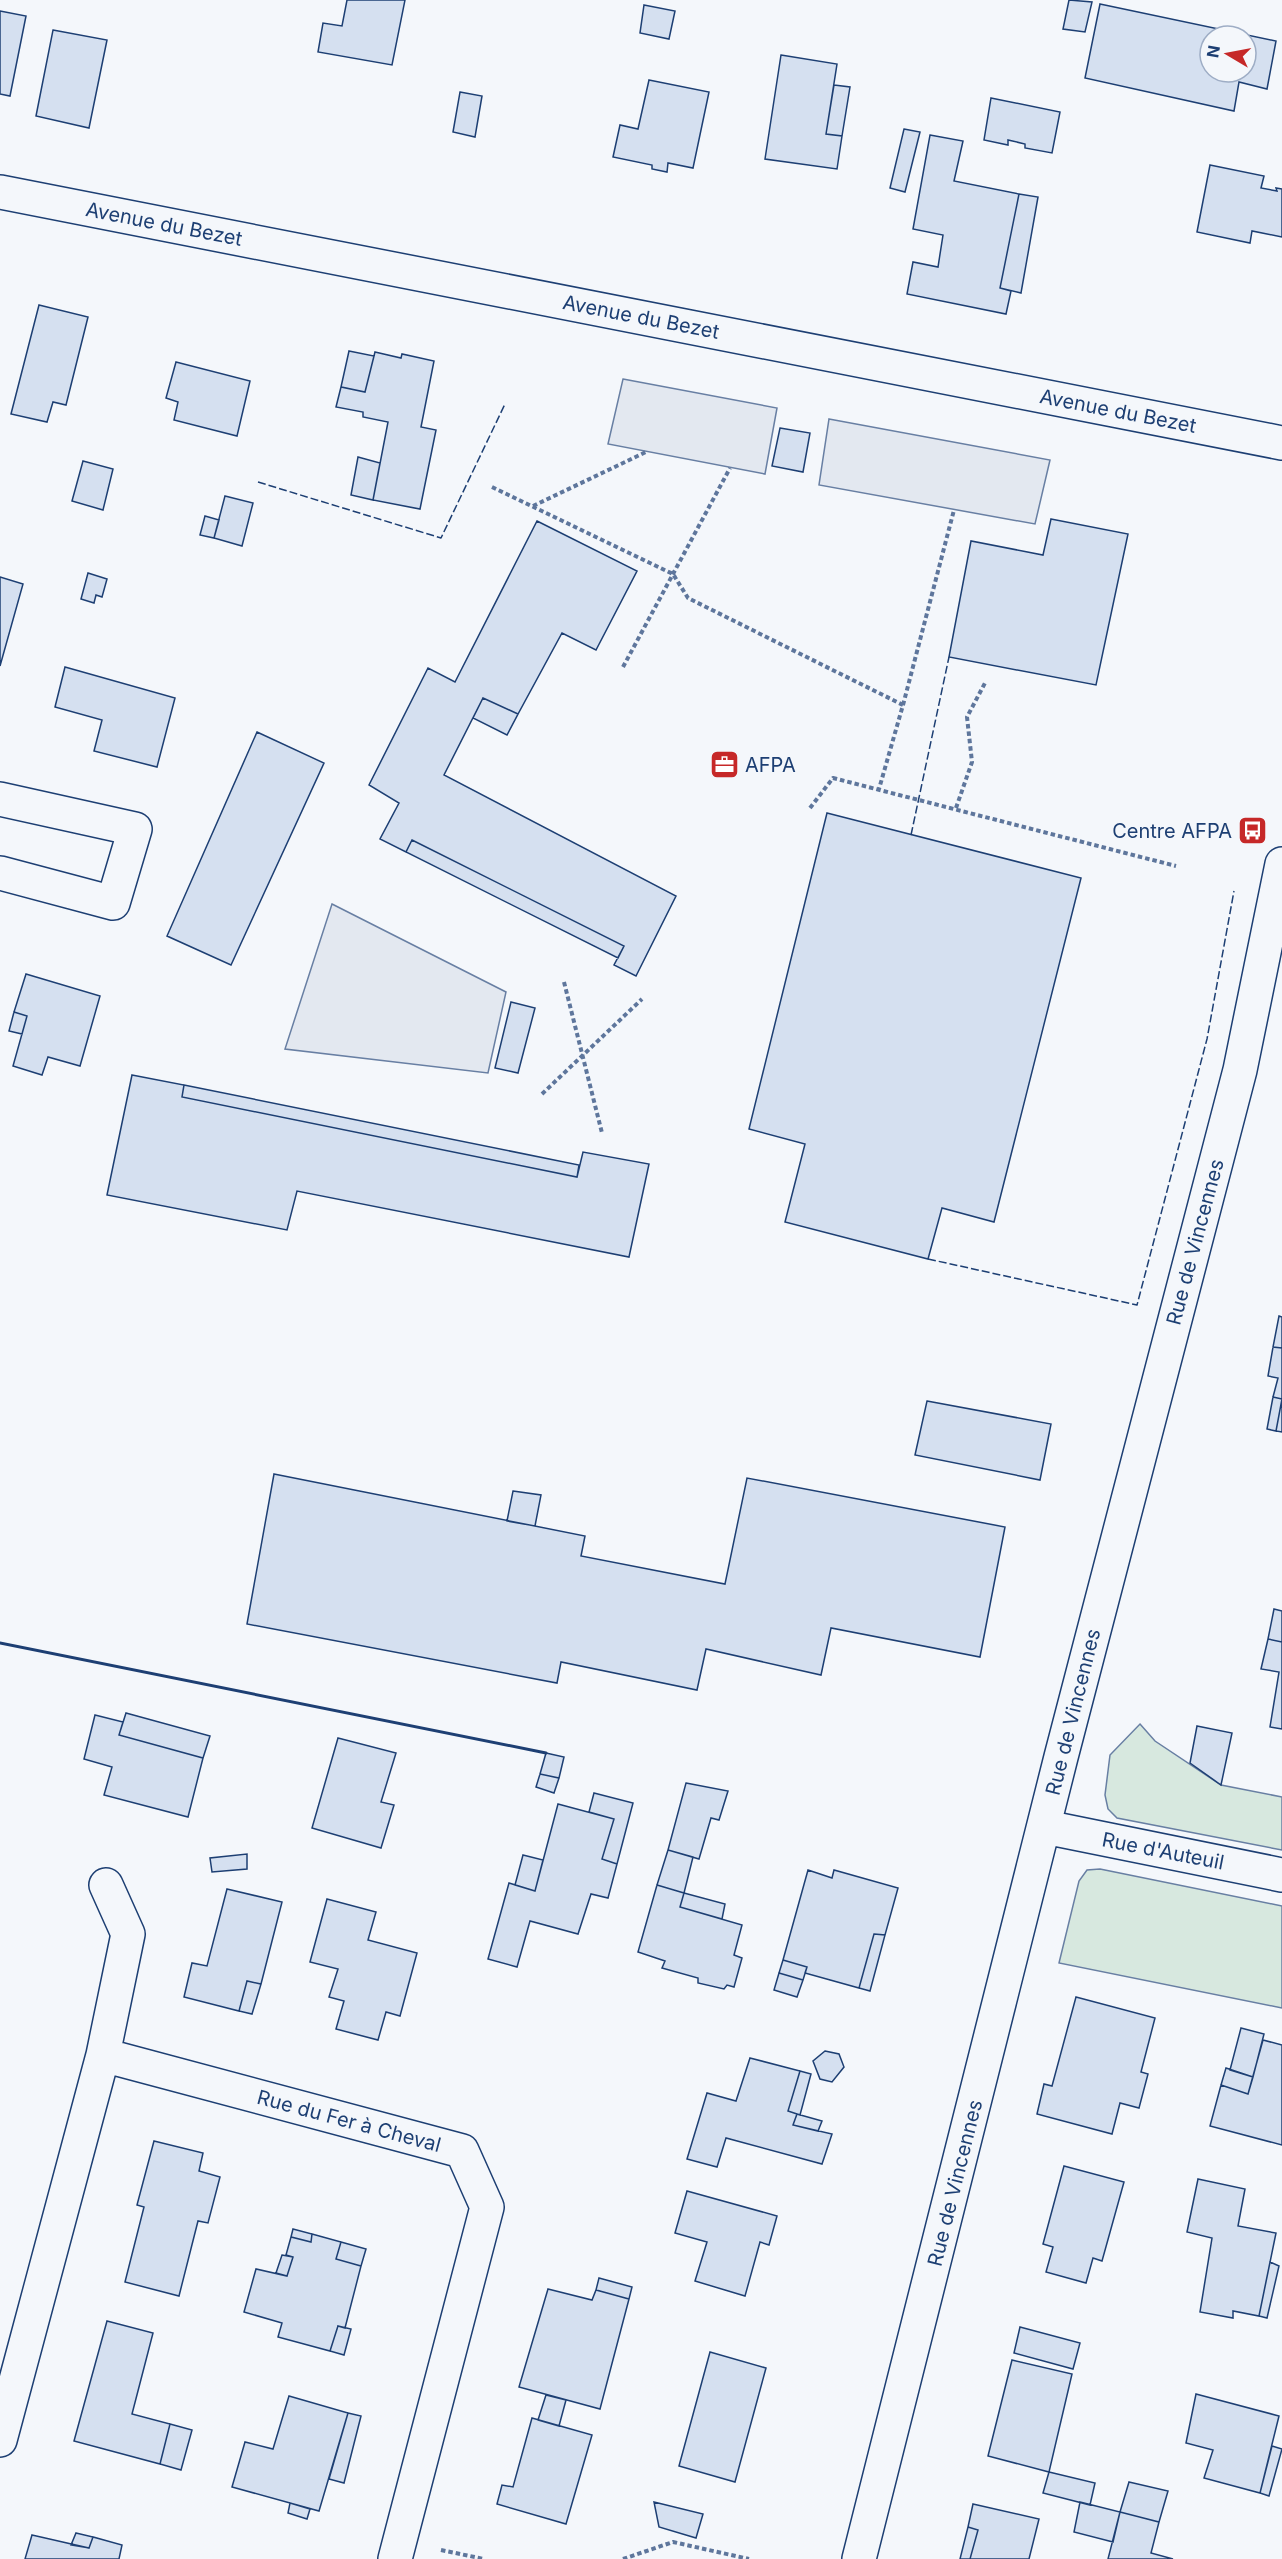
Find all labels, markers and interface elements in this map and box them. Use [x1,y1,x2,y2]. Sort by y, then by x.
north arrow [1198,24,1258,84]
text: N [1202,44,1224,59]
street label: Avenue du Bezet [84,197,245,251]
street label: Avenue du Bezet [561,290,722,344]
street label: Avenue du Bezet [1038,384,1199,438]
office icon: AFPA [708,749,740,781]
place label: AFPA [745,753,796,777]
bus stop icon: Centre AFPA [1237,815,1269,847]
place label: Centre AFPA [1112,819,1232,843]
street label: Rue de Vincennes [1161,1156,1229,1328]
street label: Rue de Vincennes [1041,1626,1105,1798]
street label: Rue d'Auteuil [1100,1827,1226,1875]
street label: Rue du Fer à Cheval [254,2085,444,2157]
street label: Rue de Vincennes [923,2097,987,2269]

